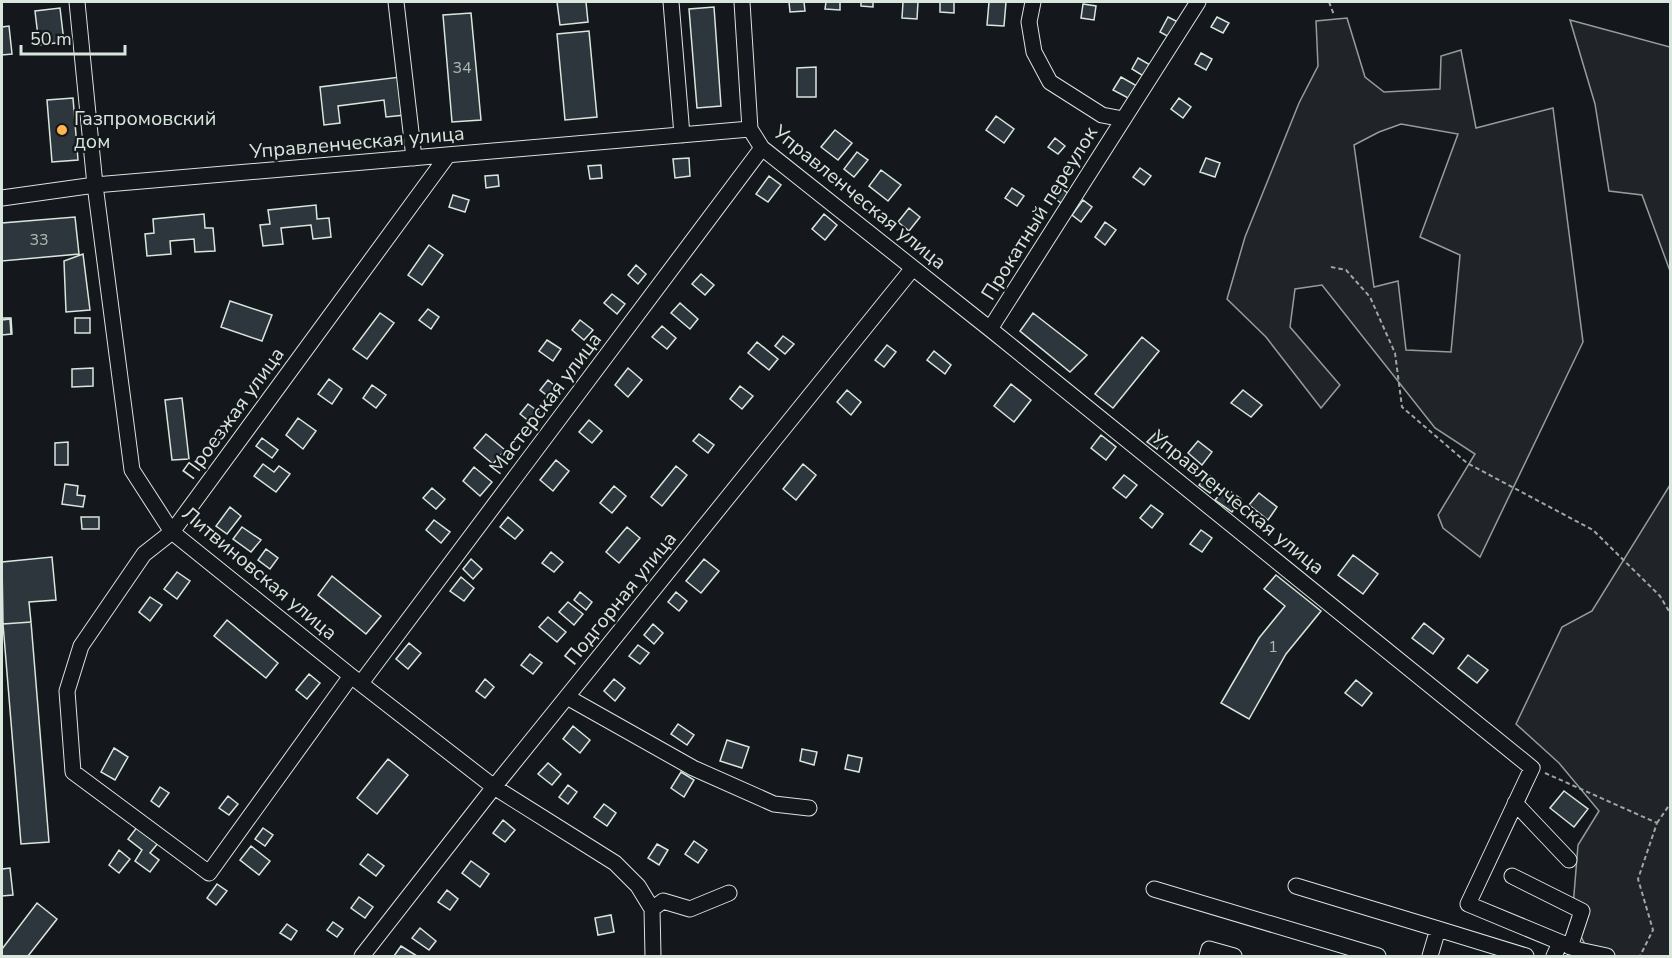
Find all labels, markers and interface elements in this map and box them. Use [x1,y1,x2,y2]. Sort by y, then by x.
scale bar [21,18,124,56]
text: 50 m [30,27,72,51]
house number: 34 [452,57,472,79]
place label: Газпромовский дом [74,105,216,155]
street label: Управленческая улица [767,118,952,276]
street label: Управленческая улица [248,120,466,165]
street label: Прокатный переулок [975,121,1104,305]
marker: Газпромовский дом [55,123,69,137]
house number: 33 [29,229,49,251]
street label: Мастерская улица [483,327,608,480]
street label: Проезжая улица [176,342,291,485]
street label: Управленческая улица [1145,423,1330,581]
street label: Литвиновская улица [177,501,343,646]
street label: Подгорная улица [558,526,683,671]
house number: 1 [1268,636,1278,658]

